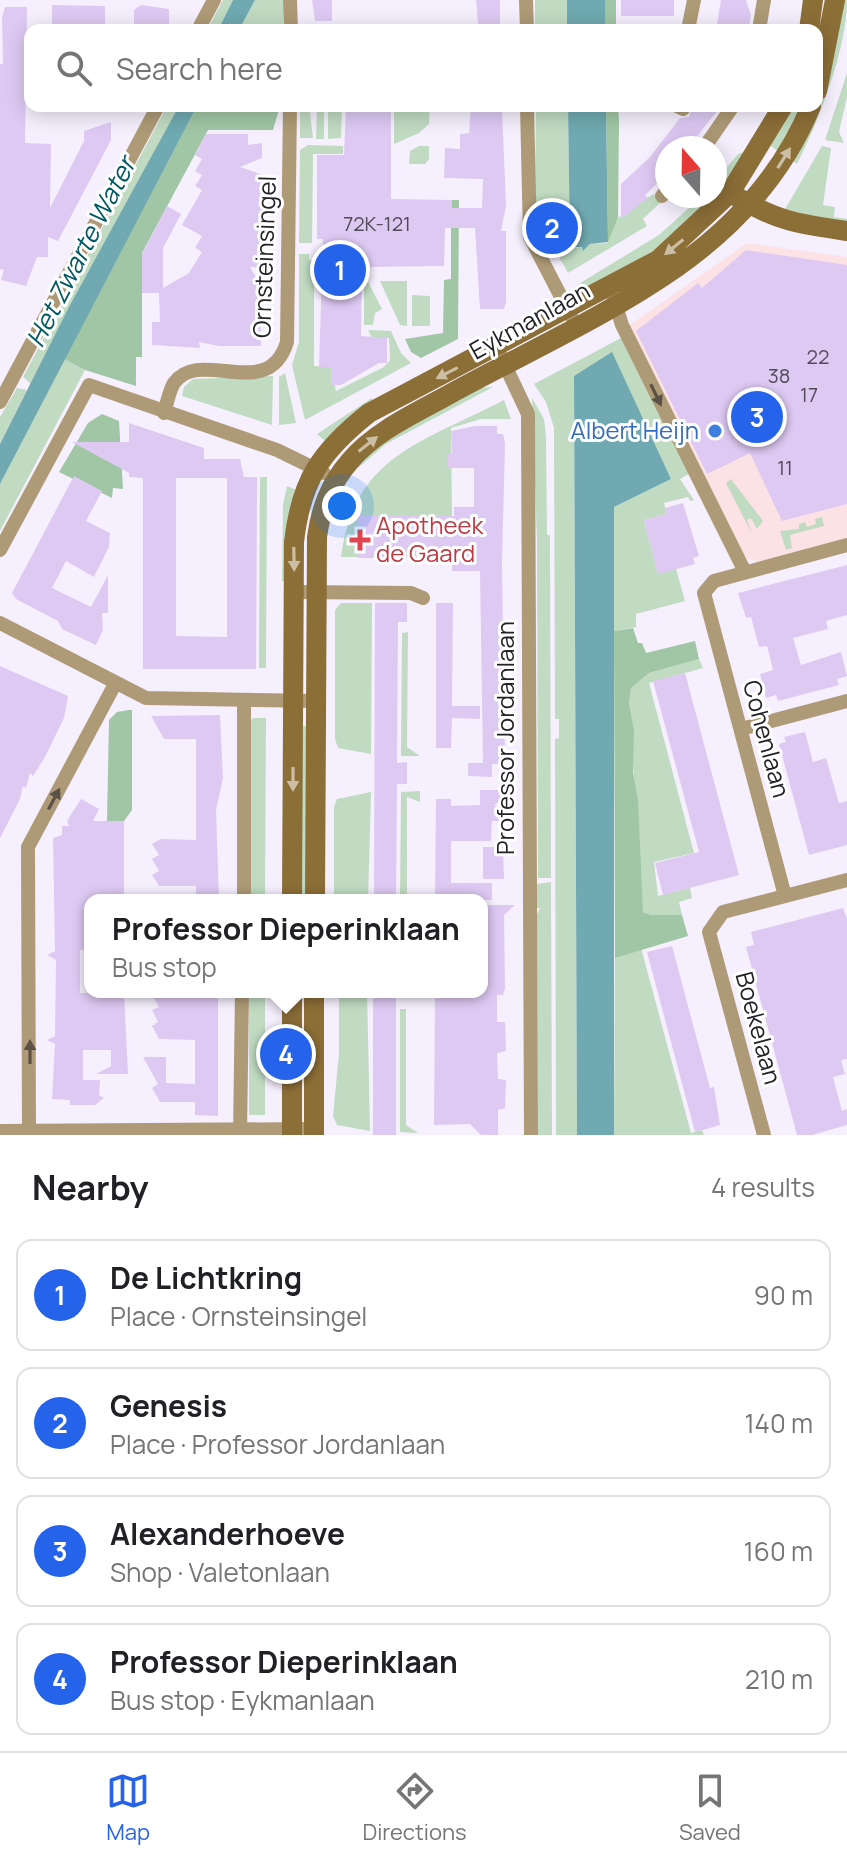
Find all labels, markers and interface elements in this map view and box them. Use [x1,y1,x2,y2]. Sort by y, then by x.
search box [24,24,823,112]
icon: search [52,46,96,90]
text: Search here [116,48,283,89]
north arrow [655,136,727,208]
water label: Het Zwarte Water [17,147,145,353]
one-way arrow [777,147,791,169]
street label: Ornsteinsingel [244,175,283,339]
pin: 2 [526,198,578,258]
house number: 72K-121 [343,210,411,237]
one-way arrow [664,238,684,255]
pin: 1 [314,240,366,300]
street label: Eykmanlaan [463,273,595,366]
house number: 22 [807,343,829,370]
house number: 38 [768,362,790,389]
one-way arrow [436,367,459,380]
house number: 17 [800,381,818,408]
one-way arrow [649,384,663,407]
pin: 3 [731,387,783,447]
place label: Albert Heijn [571,413,699,446]
marker: Albert Heijn [706,422,724,440]
one-way arrow [358,437,378,453]
house number: 11 [777,454,793,481]
your location [322,486,362,526]
place label: Apotheek de Gaard [376,508,485,569]
marker: Apotheek de Gaard [351,531,369,549]
one-way arrow [288,547,301,572]
street label: Professor Jordanlaan [488,621,521,855]
street label: Cohenlaan [736,676,799,801]
one-way arrow [287,767,299,792]
one-way arrow [47,787,60,810]
popup [84,894,488,998]
text: Professor Dieperinklaan [112,908,460,949]
text: Bus stop [112,949,217,985]
street label: Boekelaan [729,968,790,1087]
pin: 4 [260,1024,312,1084]
one-way arrow [24,1039,36,1064]
text: Nearby [32,1164,148,1210]
text: 4 results [711,1169,815,1205]
text: De Lichtkring [110,1257,302,1298]
text: 1 [54,1277,66,1313]
text: 90 m [754,1277,813,1313]
text: Place · Ornsteinsingel [110,1298,367,1334]
text: Genesis [110,1385,227,1426]
text: 2 [52,1405,68,1441]
text: 140 m [744,1405,813,1441]
text: Place · Professor Jordanlaan [110,1426,445,1462]
text: Alexanderhoeve [110,1513,345,1554]
text: 3 [52,1533,68,1569]
text: 160 m [744,1533,813,1569]
text: Shop · Valetonlaan [110,1554,330,1590]
text: Professor Dieperinklaan [110,1641,458,1682]
text: 4 [52,1661,68,1697]
text: 210 m [745,1661,813,1697]
text: Bus stop · Eykmanlaan [110,1682,375,1718]
tab: Map [106,1769,150,1847]
tab: Directions [362,1769,467,1847]
tab: Saved [679,1769,741,1847]

